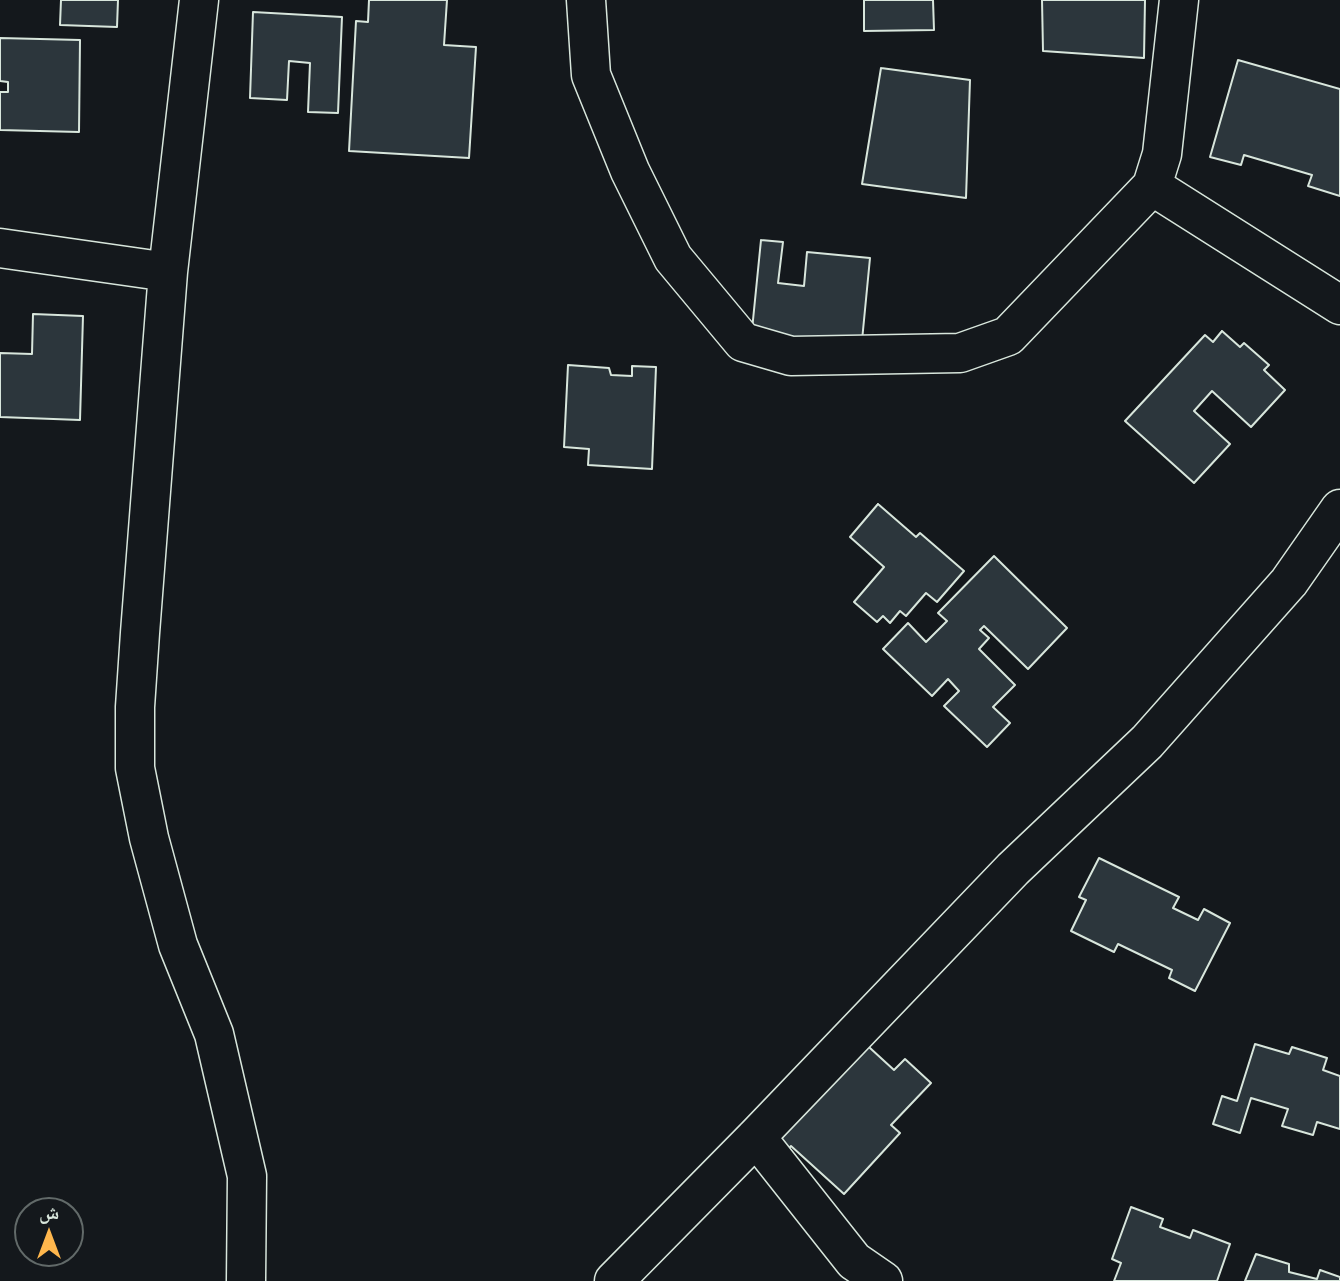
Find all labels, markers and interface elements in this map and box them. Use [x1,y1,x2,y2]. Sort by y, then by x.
north arrow [14,1197,84,1267]
text: ش [39,1201,59,1224]

